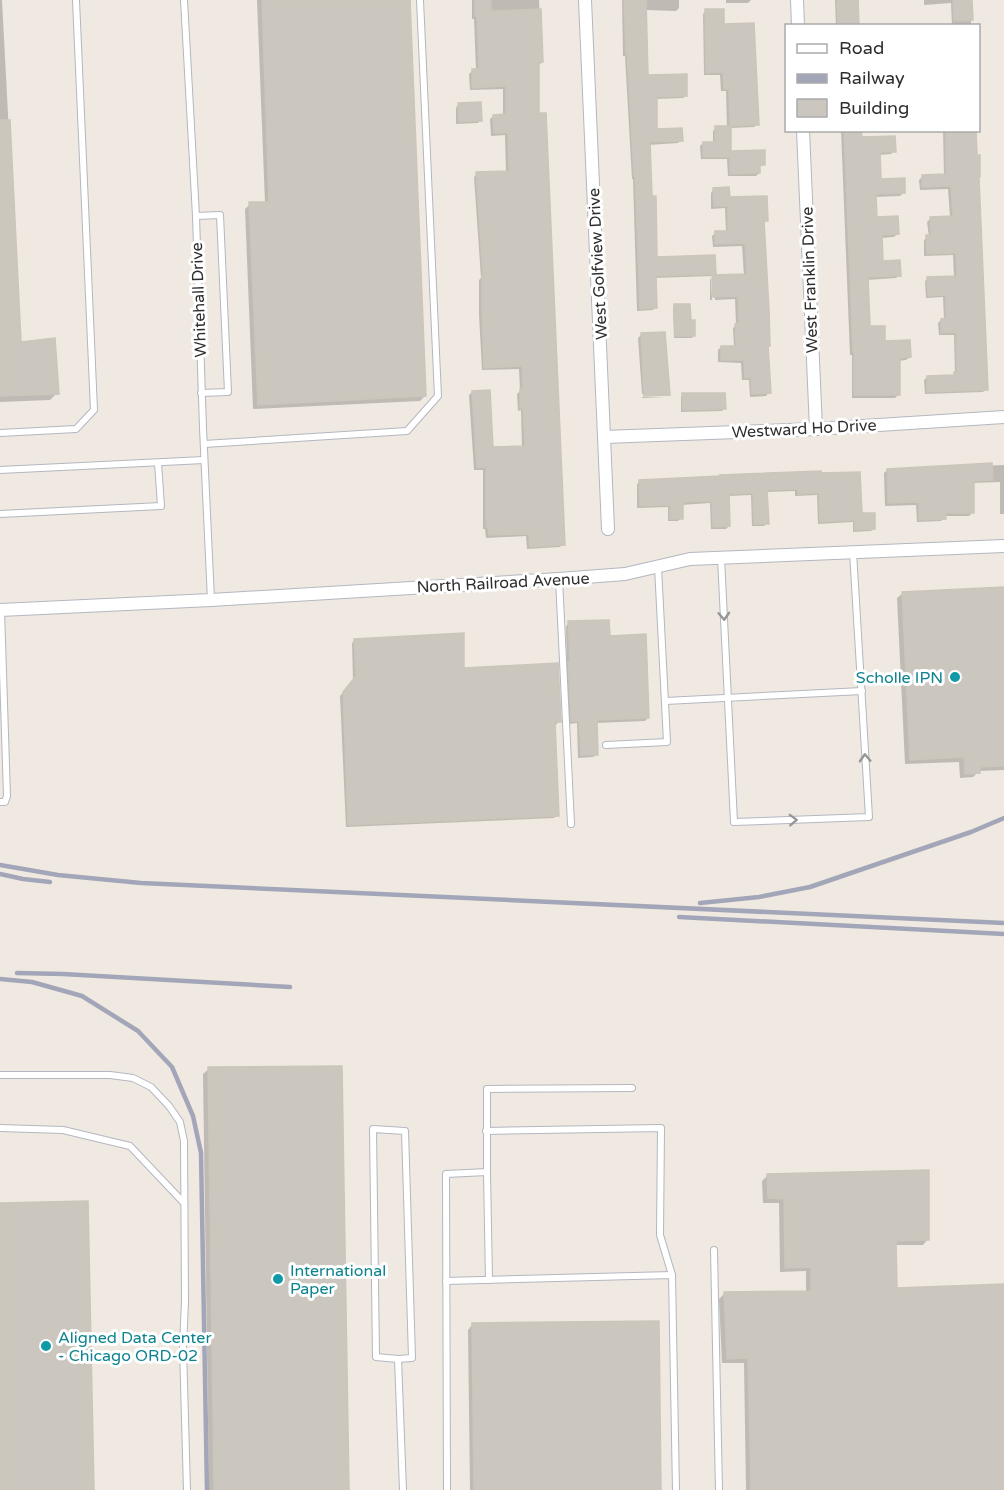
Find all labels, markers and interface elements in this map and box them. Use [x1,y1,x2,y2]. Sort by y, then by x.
legend [785,24,980,132]
text: Road [839,37,884,59]
text: Railway [839,67,905,89]
text: Building [839,97,909,119]
street label: West Golfview Drive [584,188,612,340]
street label: West Franklin Drive [797,206,823,354]
street label: Whitehall Drive [187,242,211,358]
street label: Westward Ho Drive [731,415,877,443]
street label: North Railroad Avenue [416,568,590,598]
one-way arrow [717,612,730,621]
place label: Scholle IPN [856,668,943,688]
marker: Scholle IPN [948,670,962,684]
one-way arrow [859,754,872,763]
one-way arrow [788,813,797,826]
place label: International Paper [290,1261,386,1299]
marker: International Paper [271,1272,285,1286]
place label: Aligned Data Center - Chicago ORD-02 [58,1328,212,1366]
marker: Aligned Data Center - Chicago ORD-02 [39,1339,53,1353]

